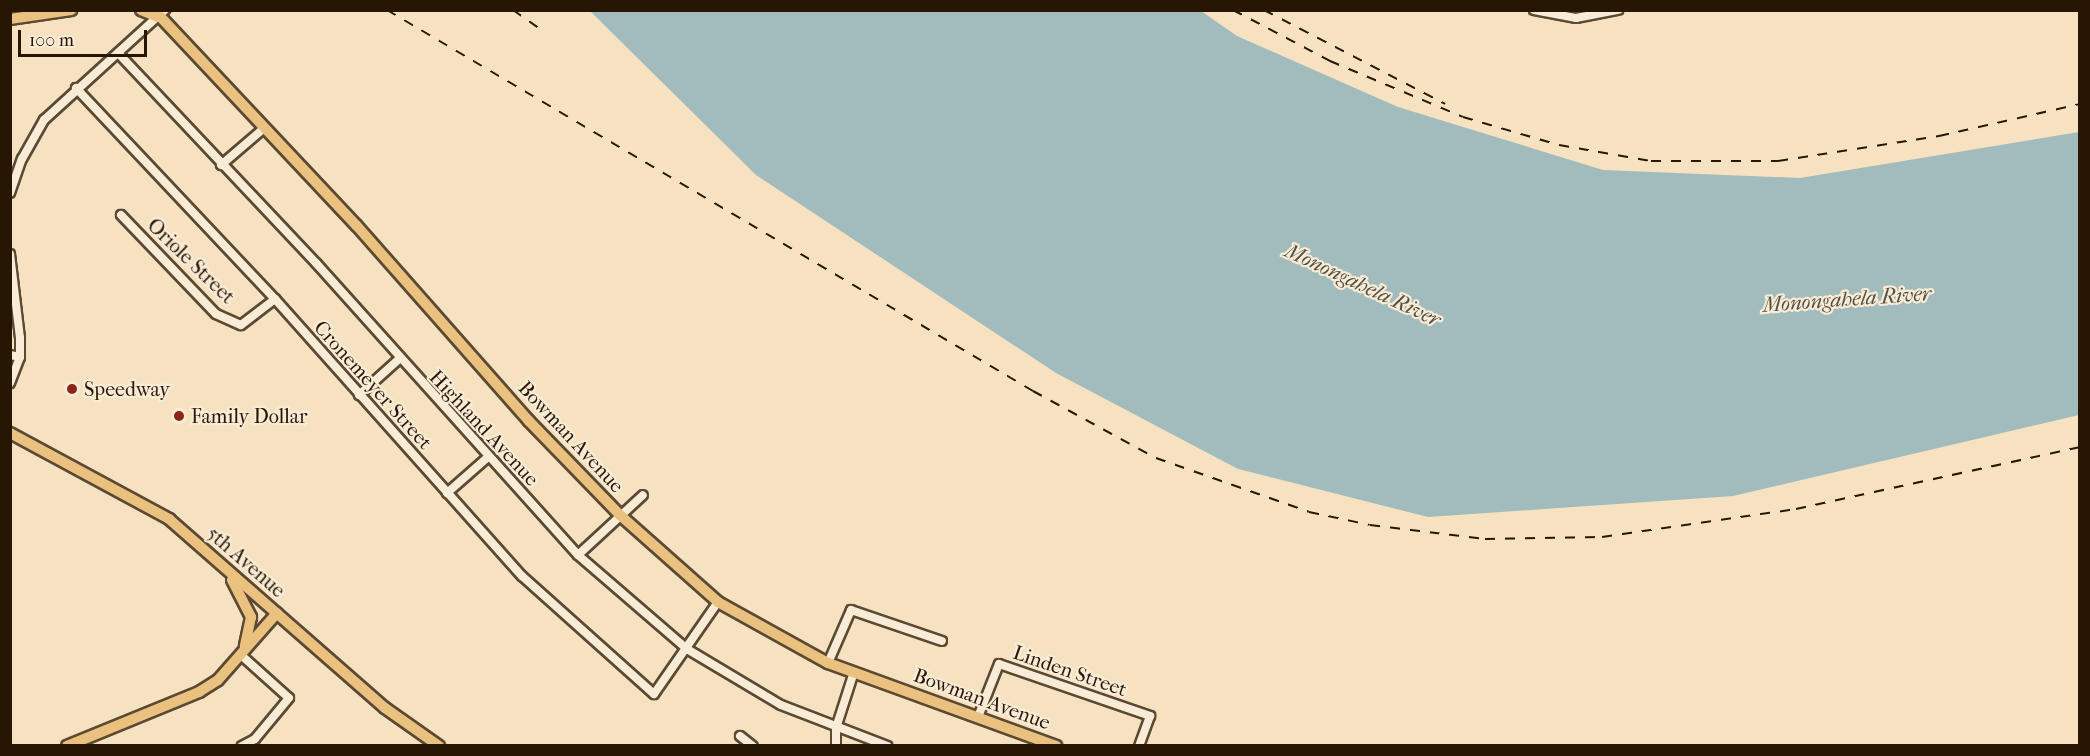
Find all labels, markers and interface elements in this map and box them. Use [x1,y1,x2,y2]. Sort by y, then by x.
scale bar [21,18,150,56]
text: 100 m [29,30,74,51]
street label: Oriole Street [142,213,240,309]
water label: Monongahela River [1281,238,1445,332]
water label: Monongahela River [1762,281,1932,317]
street label: Cronemeyer Street [309,316,437,454]
street label: Highland Avenue [424,365,544,491]
street label: Bowman Avenue [513,376,629,498]
place label: Speedway [84,377,170,401]
marker: Speedway [65,382,79,396]
place label: Family Dollar [191,404,308,428]
marker: Family Dollar [172,409,186,423]
street label: 5th Avenue [202,522,290,602]
street label: Linden Street [1010,640,1130,702]
street label: Bowman Avenue [910,663,1054,735]

